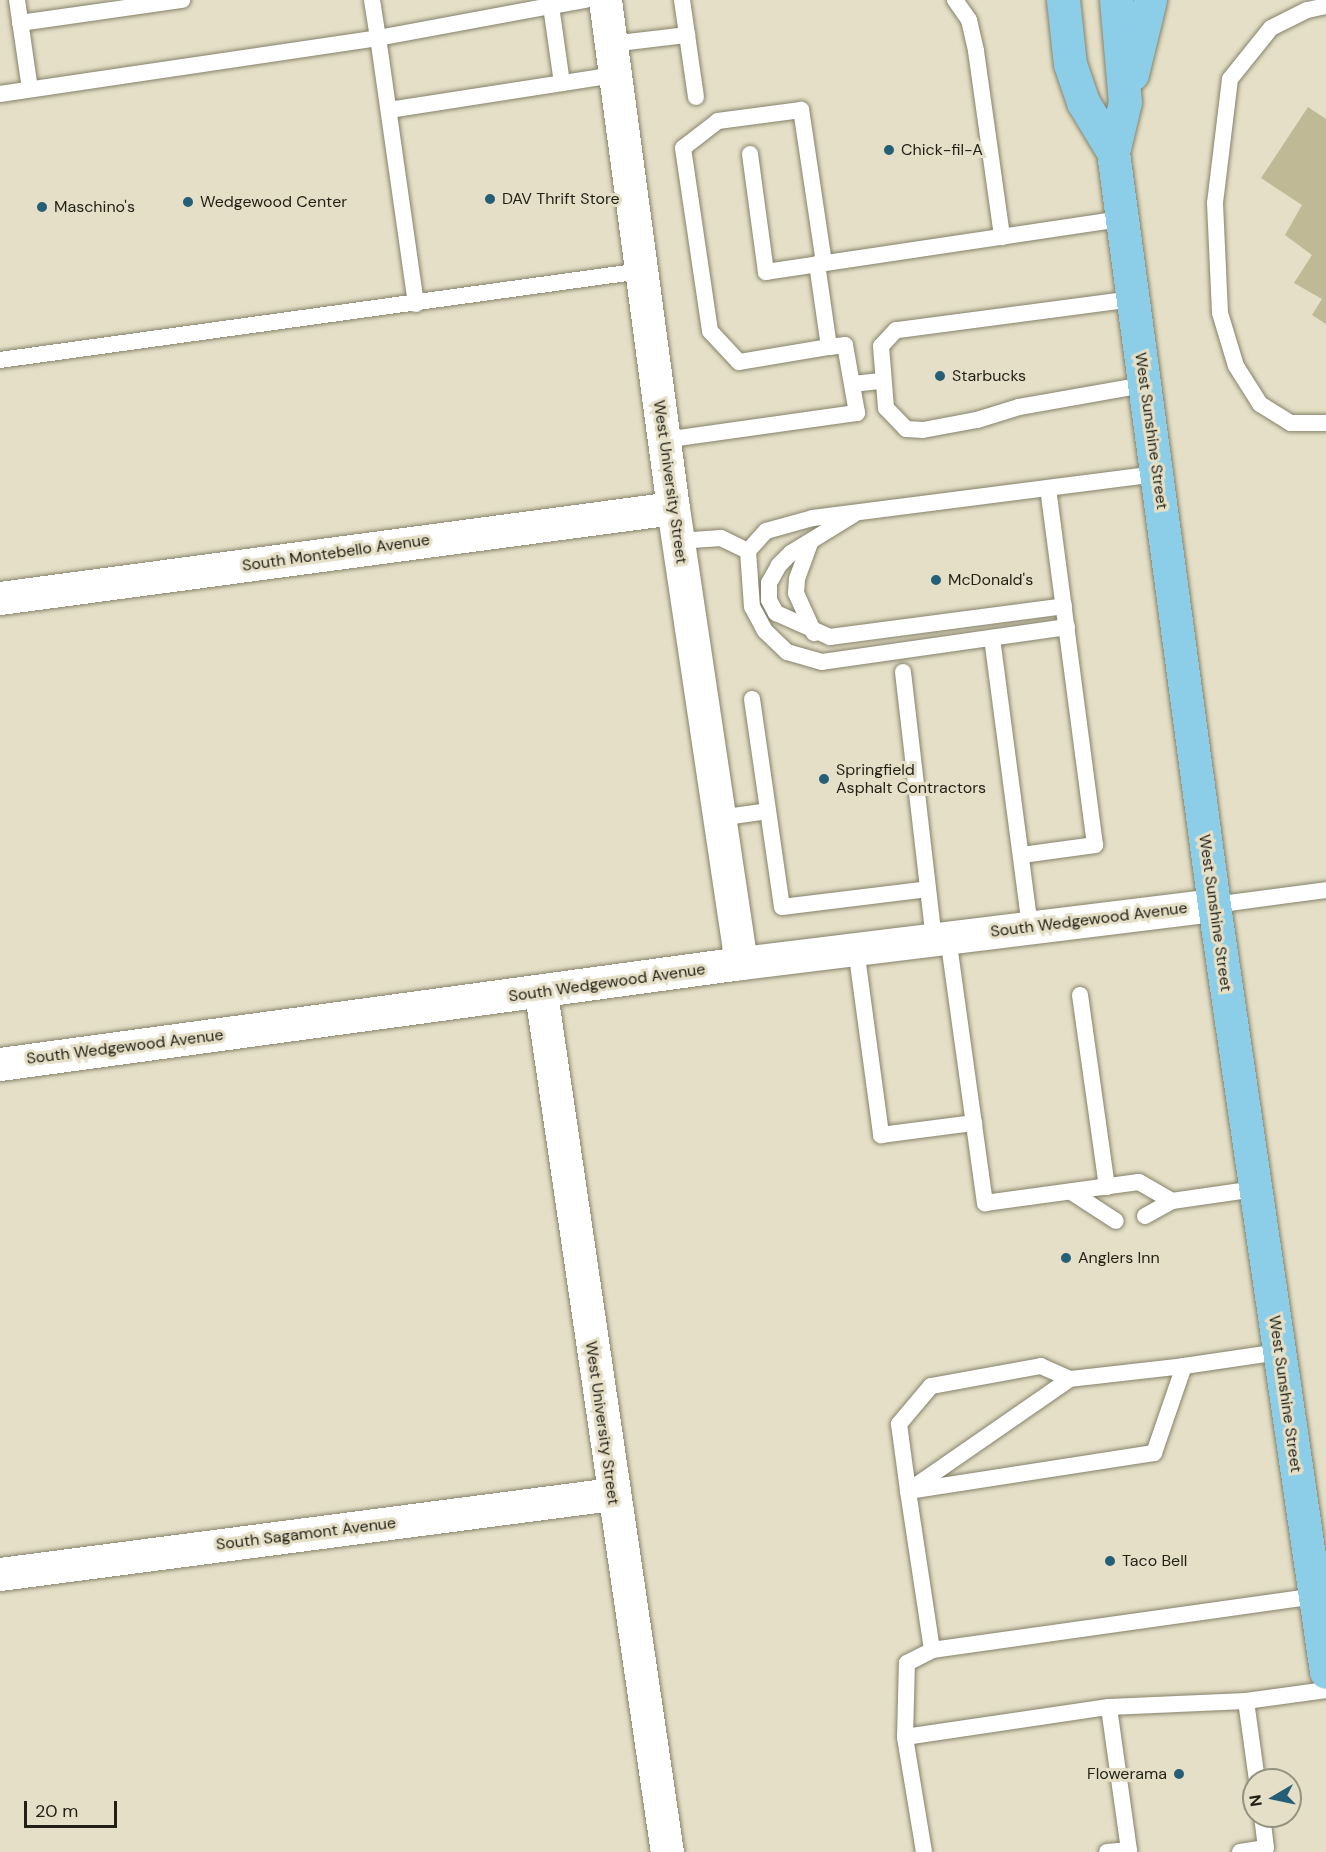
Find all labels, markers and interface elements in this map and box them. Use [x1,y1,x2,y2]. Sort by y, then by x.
place label: Chick-fil-A [901,140,983,160]
marker: Chick-fil-A [882,143,896,157]
place label: DAV Thrift Store [502,189,620,209]
place label: Wedgewood Center [200,192,347,212]
marker: DAV Thrift Store [483,192,497,206]
marker: Wedgewood Center [181,195,195,209]
place label: Maschino's [54,197,135,217]
marker: Maschino's [35,200,49,214]
street label: West Sunshine Street [1130,351,1172,511]
place label: Starbucks [952,366,1026,386]
marker: Starbucks [933,369,947,383]
street label: West University Street [649,399,691,565]
street label: South Montebello Avenue [241,530,431,576]
place label: McDonald's [948,570,1033,590]
marker: McDonald's [929,573,943,587]
place label: Springfield Asphalt Contractors [836,760,986,798]
marker: Springfield Asphalt Contractors [817,772,831,786]
street label: West Sunshine Street [1194,833,1236,993]
street label: South Wedgewood Avenue [989,898,1189,942]
street label: South Wedgewood Avenue [507,960,707,1006]
street label: South Wedgewood Avenue [25,1025,225,1069]
place label: Anglers Inn [1078,1248,1160,1268]
marker: Anglers Inn [1059,1251,1073,1265]
street label: West Sunshine Street [1264,1314,1306,1474]
street label: West University Street [581,1340,623,1506]
street label: South Sagamont Avenue [215,1513,397,1555]
place label: Taco Bell [1122,1551,1187,1571]
marker: Taco Bell [1103,1554,1117,1568]
place label: Flowerama [1087,1764,1167,1784]
marker: Flowerama [1172,1767,1186,1781]
north arrow [1242,1768,1302,1828]
scale bar [27,1789,120,1827]
text: N [1244,1793,1267,1808]
text: 20 m [35,1799,78,1823]

